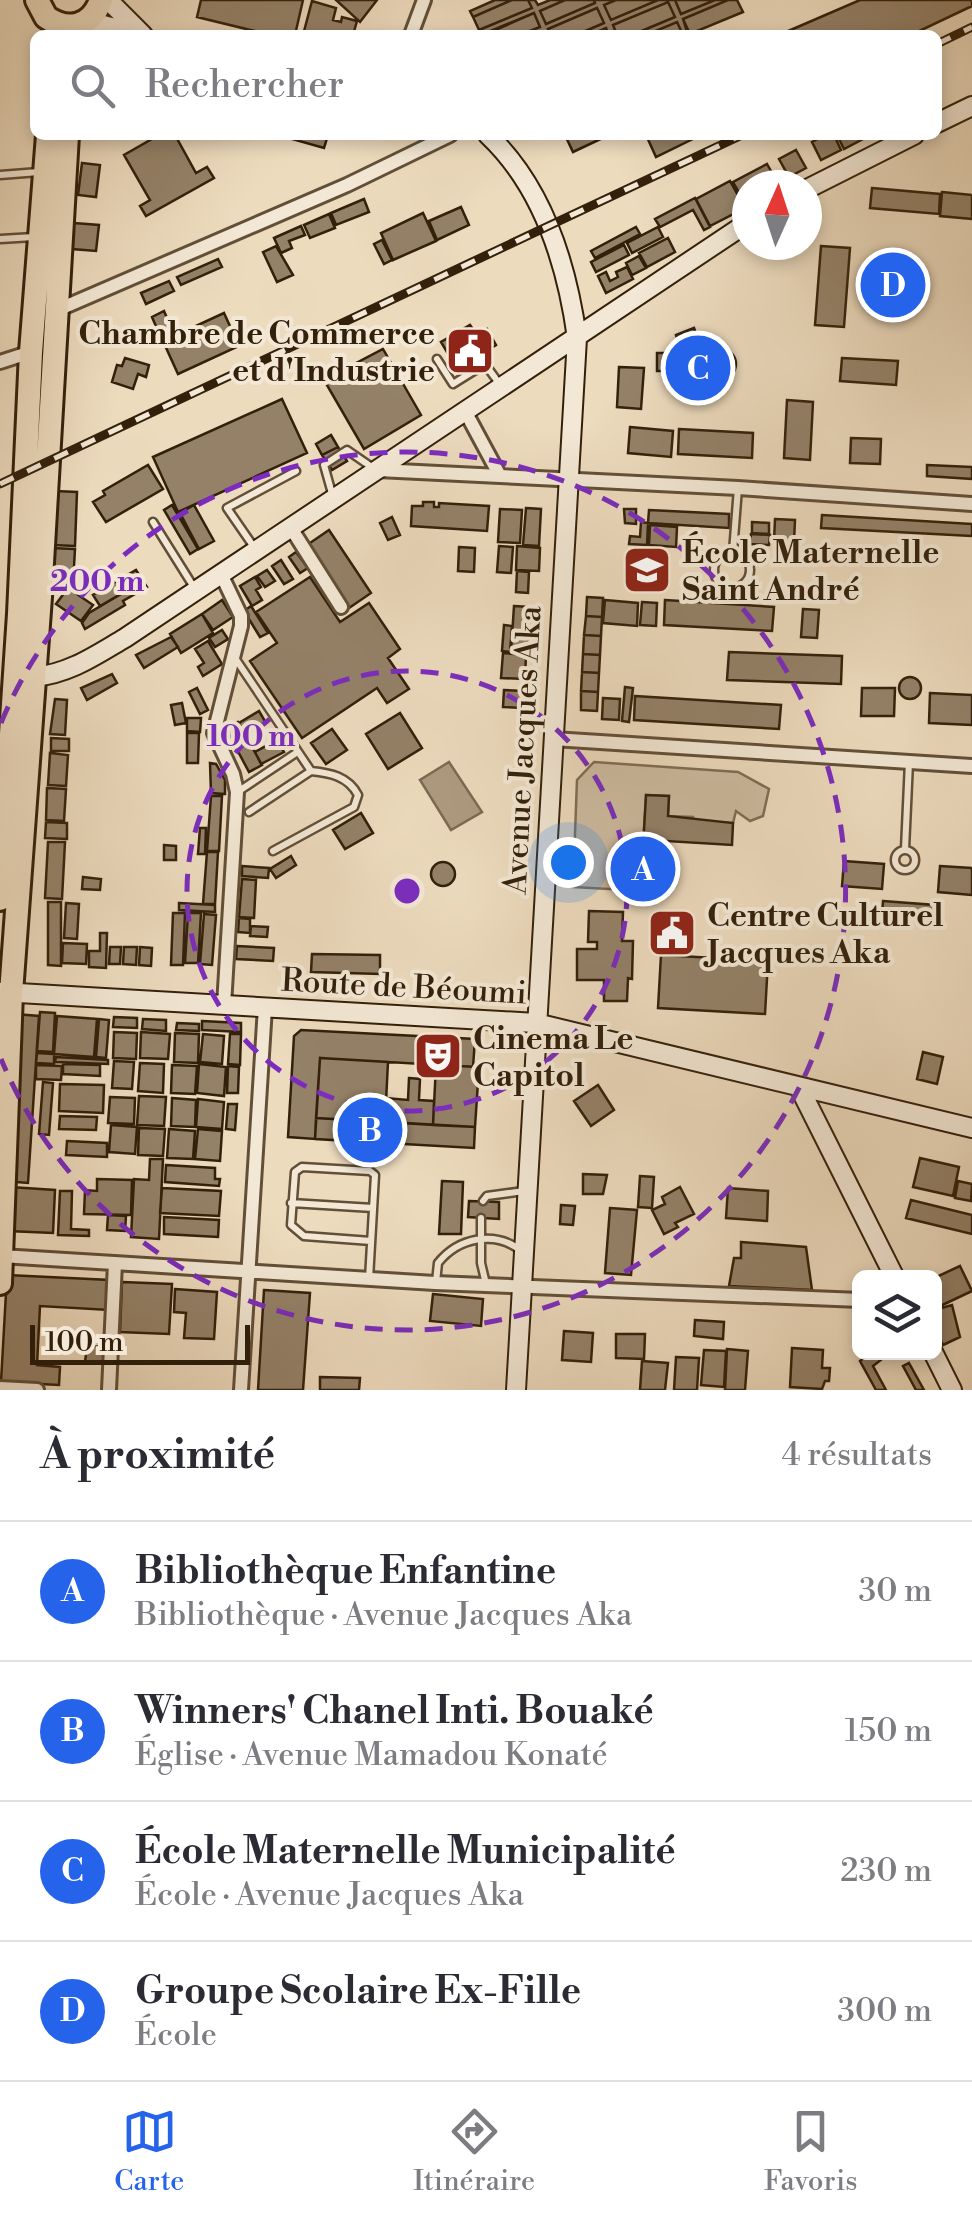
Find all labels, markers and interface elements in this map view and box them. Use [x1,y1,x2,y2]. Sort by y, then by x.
search box [30,30,942,140]
icon: search [65,58,120,113]
text: Rechercher [145,62,344,109]
north arrow [732,170,822,260]
pin: D [860,248,926,322]
place label: Chambre de Commerce et d'Industrie [78,314,435,391]
public building icon: Chambre de Commerce et d'Industrie [444,325,496,377]
pin: C [666,330,730,406]
place label: École Maternelle Saint André [682,531,939,610]
school or university icon: École Maternelle Saint André [621,544,673,596]
text: 200 m [50,563,144,601]
street label: Avenue Jacques Aka [495,604,551,896]
text: 100 m [206,718,296,756]
pin: A [610,832,676,906]
your location [543,837,594,888]
centre of rings [389,873,425,909]
place label: Centre Culturel Jacques Aka [703,896,944,973]
public building icon: Centre Culturel Jacques Aka [646,907,698,959]
street label: Route de Béoumi [280,961,528,1013]
place label: Cinema Le Capitol [473,1019,633,1096]
theatre icon: Cinema Le Capitol [412,1030,464,1082]
pin: B [338,1092,402,1168]
map controls [852,1270,942,1360]
button: layers [852,1270,942,1360]
scale bar [30,1320,250,1364]
text: 100 m [45,1325,124,1360]
text: À proximité [40,1429,275,1482]
text: 4 résultats [782,1435,932,1475]
text: Bibliothèque Enfantine [135,1548,556,1595]
text: A [61,1571,84,1611]
text: 30 m [858,1571,932,1611]
text: Bibliothèque · Avenue Jacques Aka [135,1595,632,1635]
text: Winners' Chanel Inti. Bouaké [135,1688,654,1735]
text: B [60,1711,85,1751]
text: 150 m [845,1711,932,1751]
text: Église · Avenue Mamadou Konaté [135,1735,608,1775]
text: École Maternelle Municipalité [135,1828,676,1875]
text: C [61,1851,84,1891]
text: 230 m [840,1851,932,1891]
text: École · Avenue Jacques Aka [135,1875,524,1915]
text: Groupe Scolaire Ex-Fille [135,1968,581,2015]
text: D [60,1991,85,2031]
text: 300 m [837,1991,932,2031]
text: École [135,2015,217,2055]
tab: Carte [114,2104,184,2199]
tab: Itinéraire [413,2104,535,2199]
tab: Favoris [764,2104,858,2199]

